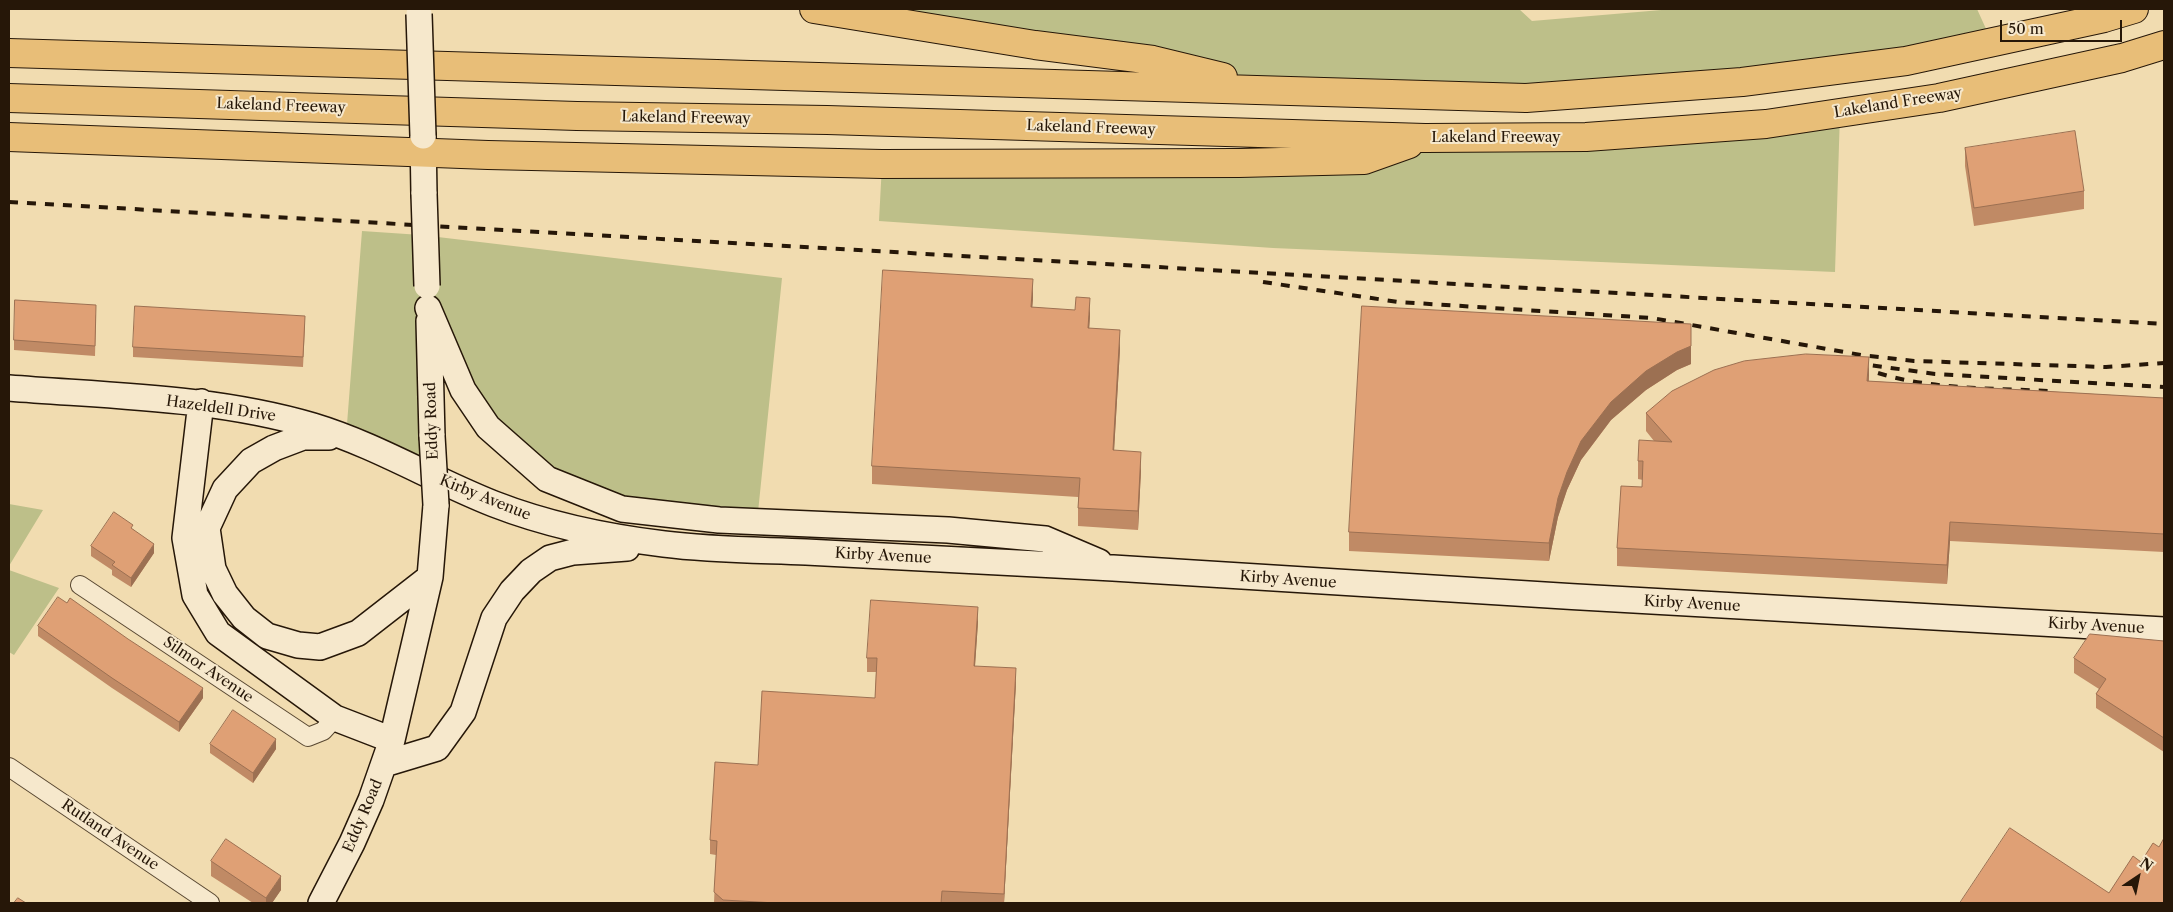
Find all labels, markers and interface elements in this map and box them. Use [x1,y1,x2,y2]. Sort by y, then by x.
scale bar [2003,10,2126,42]
text: 50 m [2008,19,2044,38]
street label: Lakeland Freeway [1833,84,1963,122]
street label: Lakeland Freeway [216,95,346,117]
street label: Lakeland Freeway [621,108,751,128]
street label: Lakeland Freeway [1026,117,1156,139]
street label: Lakeland Freeway [1431,129,1561,147]
street label: Eddy Road [422,382,442,460]
street label: Hazeldell Drive [165,392,277,426]
street label: Kirby Avenue [437,472,533,524]
street label: Kirby Avenue [834,544,932,568]
street label: Kirby Avenue [1239,568,1337,592]
street label: Kirby Avenue [1643,592,1741,616]
street label: Kirby Avenue [2047,614,2145,638]
street label: Silmor Avenue [160,633,256,707]
street label: Eddy Road [339,777,387,855]
street label: Rutland Avenue [58,796,162,874]
north arrow [2113,852,2163,902]
text: N [2136,854,2156,875]

